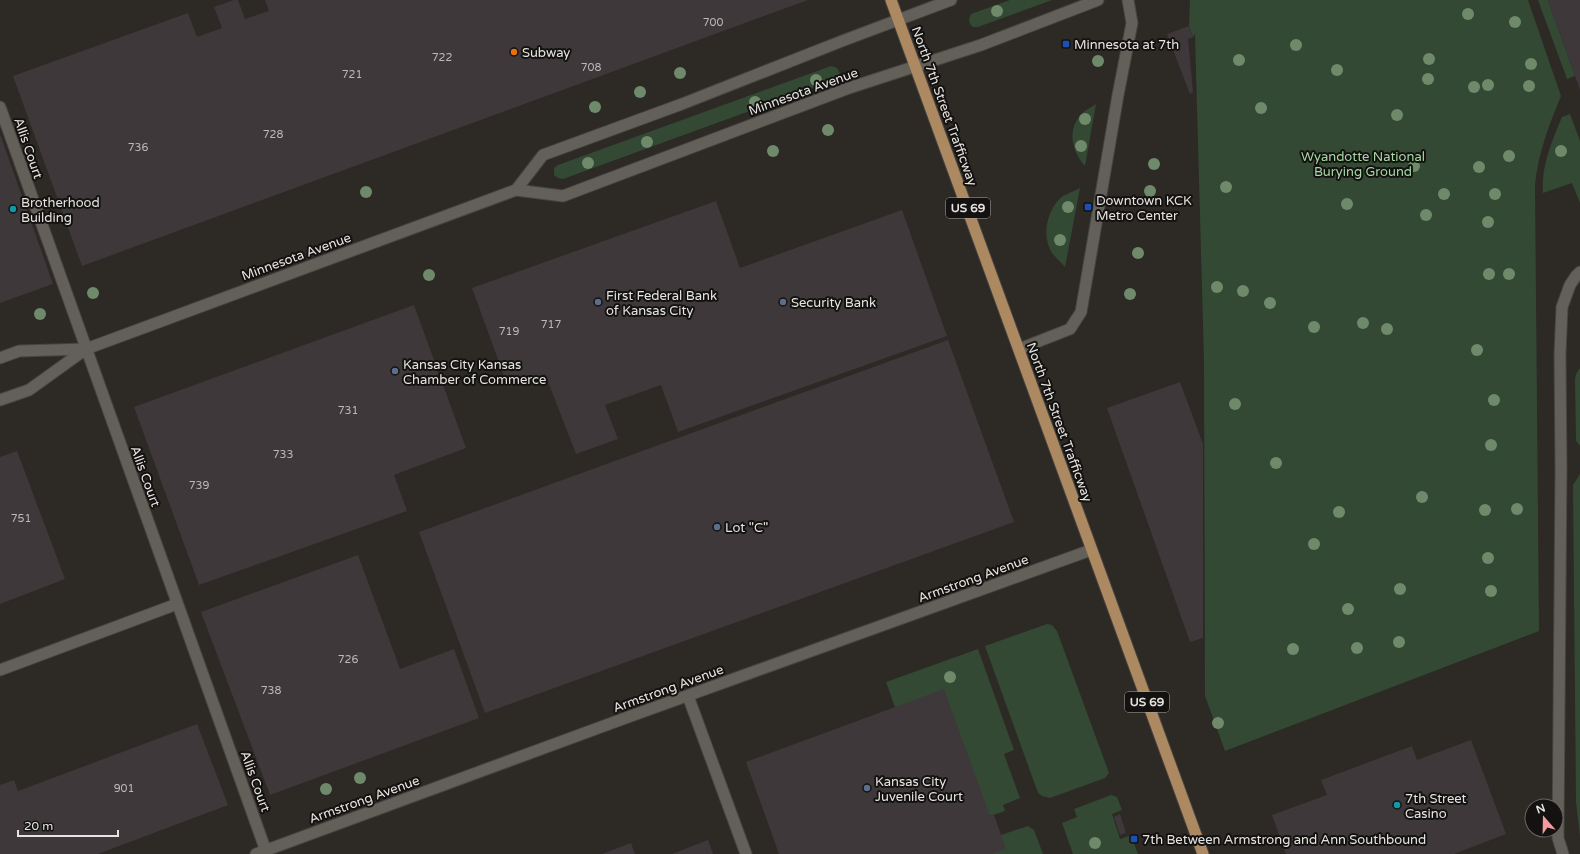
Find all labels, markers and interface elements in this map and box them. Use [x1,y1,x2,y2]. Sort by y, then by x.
house number: 700 [703,16,723,29]
street label: North 7th Street Trafficway [908,25,980,188]
place label: Minnesota at 7th [1074,37,1179,53]
marker: Minnesota at 7th [1061,39,1071,49]
place label: Subway [522,45,570,61]
marker: Subway [509,47,519,57]
house number: 722 [432,51,452,64]
house number: 708 [581,61,601,74]
street label: Minnesota Avenue [747,65,860,119]
house number: 721 [342,68,362,81]
street label: Allis Court [10,116,46,181]
house number: 728 [263,128,283,141]
house number: 736 [128,141,148,154]
park label: Wyandotte National Burying Ground [1301,149,1425,180]
place label: Downtown KCK Metro Center [1096,193,1192,224]
place label: Brotherhood Building [21,195,100,226]
road number: US 69 [946,198,990,218]
marker: Downtown KCK Metro Center [1083,202,1093,212]
marker: Brotherhood Building [8,204,18,214]
street label: Minnesota Avenue [240,230,353,284]
place label: First Federal Bank of Kansas City [606,288,717,319]
place label: Security Bank [791,295,876,311]
marker: First Federal Bank of Kansas City [593,297,603,307]
marker: Security Bank [778,297,788,307]
house number: 717 [541,318,561,331]
house number: 719 [499,325,519,338]
street label: North 7th Street Trafficway [1023,341,1095,504]
place label: Kansas City Kansas Chamber of Commerce [403,357,546,388]
marker: Kansas City Kansas Chamber of Commerce [390,366,400,376]
house number: 731 [338,404,358,417]
street label: Allis Court [127,444,163,509]
house number: 733 [273,448,293,461]
house number: 739 [189,479,209,492]
house number: 751 [11,512,31,525]
place label: Lot "C" [725,520,768,536]
marker: Lot "C" [712,522,722,532]
street label: Armstrong Avenue [916,552,1031,606]
house number: 726 [338,653,358,666]
street label: Armstrong Avenue [611,662,726,716]
house number: 738 [261,684,281,697]
road number: US 69 [1125,692,1169,712]
street label: Allis Court [237,749,273,814]
street label: Armstrong Avenue [307,773,422,827]
place label: Kansas City Juvenile Court [875,774,963,805]
house number: 901 [114,782,134,795]
marker: Kansas City Juvenile Court [862,783,872,793]
place label: 7th Street Casino [1405,791,1467,822]
north arrow [1524,798,1564,838]
marker: 7th Street Casino [1392,800,1402,810]
text: N [1534,801,1547,817]
scale bar [18,812,118,838]
text: 20 m [24,819,53,833]
place label: 7th Between Armstrong and Ann Southbound [1142,832,1426,848]
marker: 7th Between Armstrong and Ann Southbound [1129,834,1139,844]

